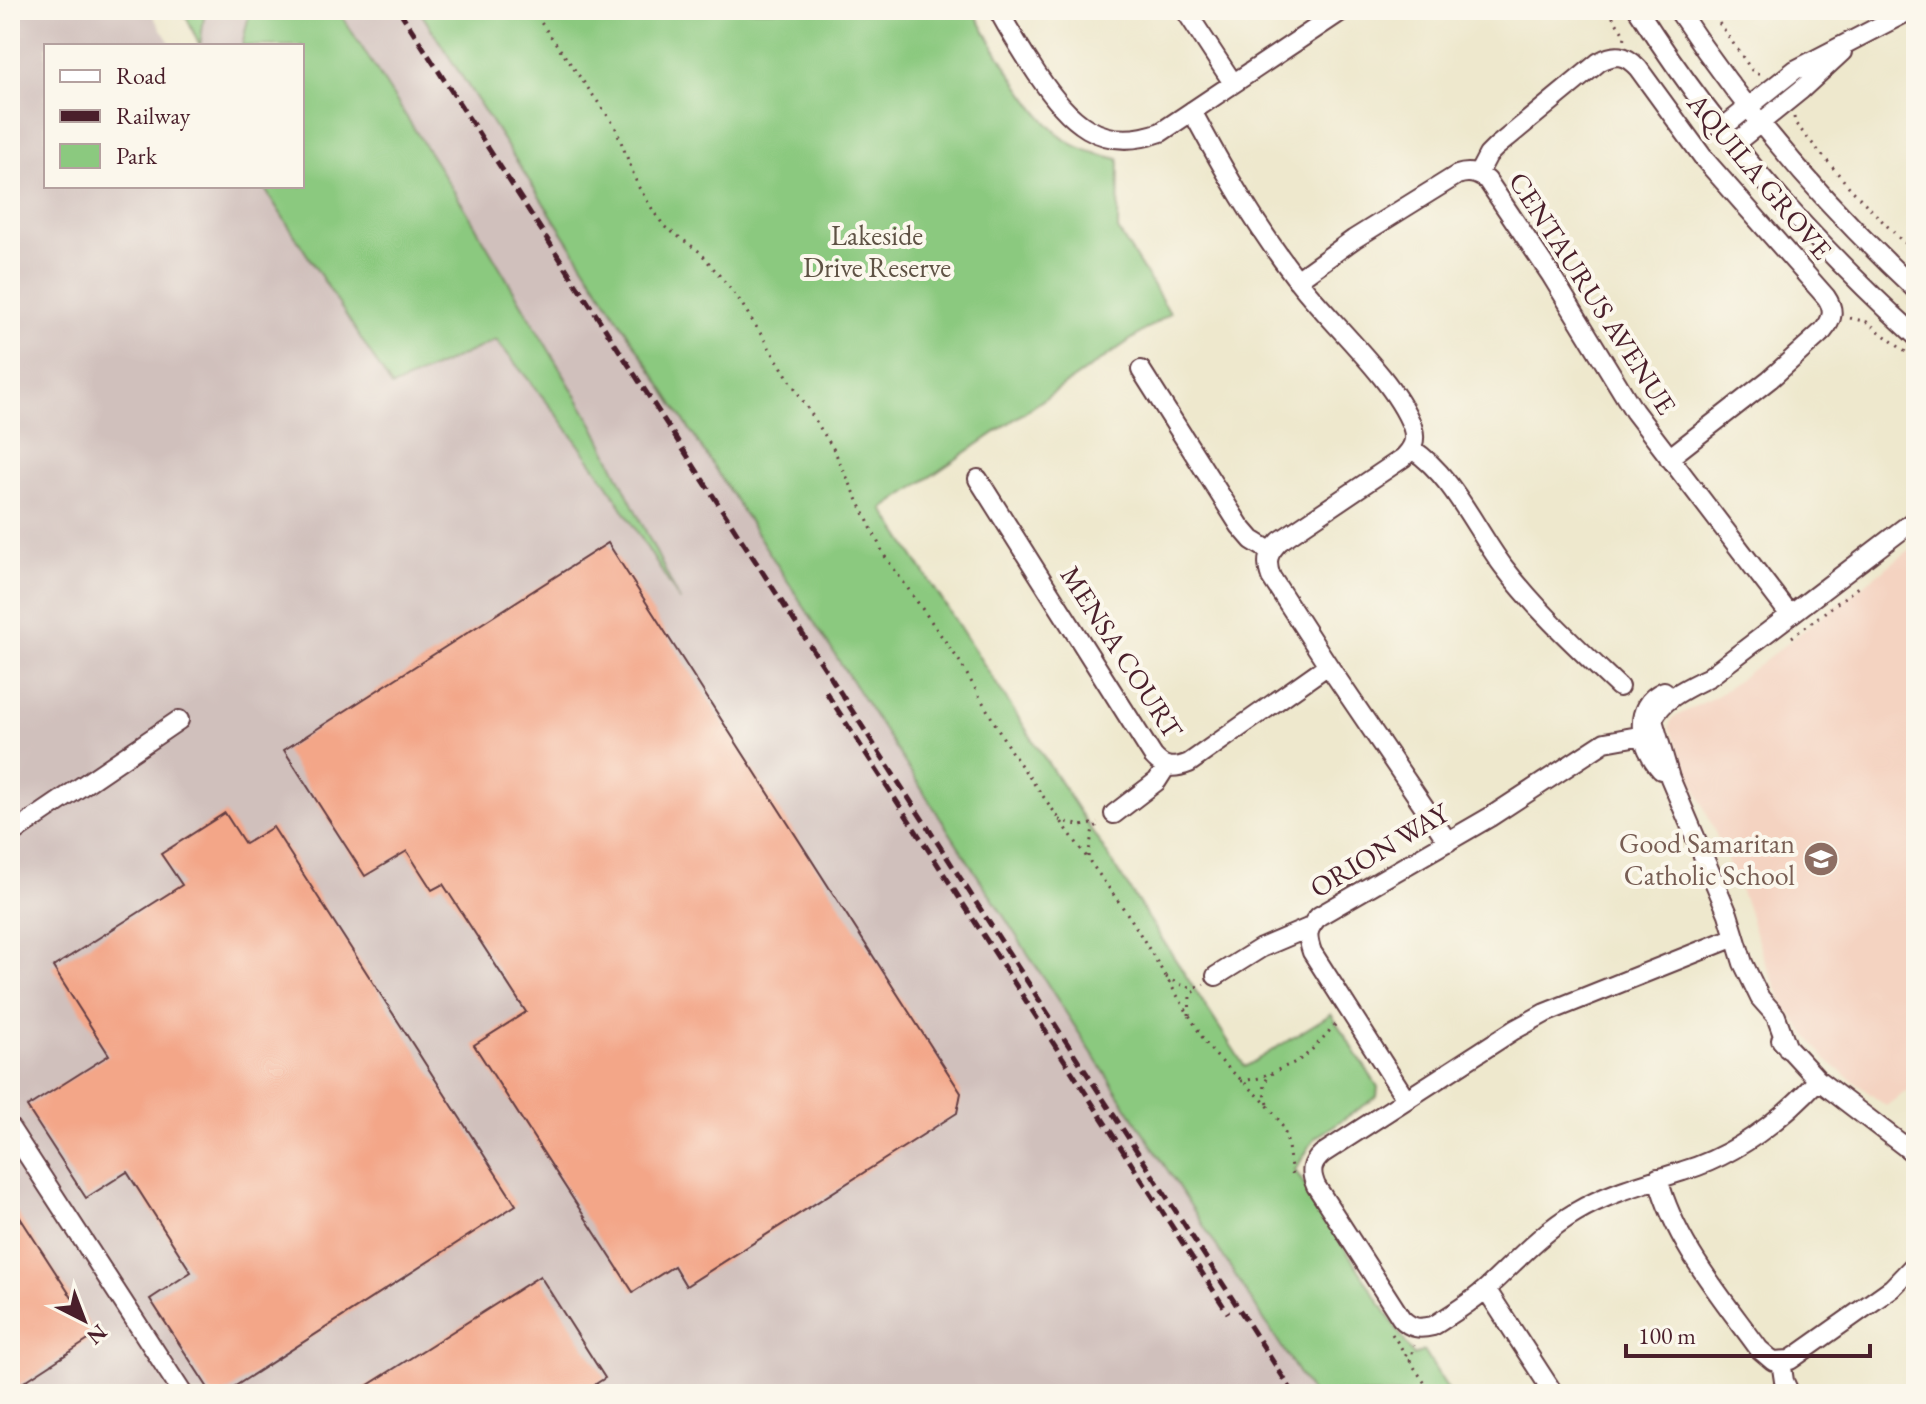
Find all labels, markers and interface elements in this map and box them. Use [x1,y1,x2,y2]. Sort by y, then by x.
legend [44,44,304,188]
text: Road [116,60,167,91]
street label: AQUILA GROVE [1679,84,1840,267]
text: Railway [116,100,191,131]
text: Park [116,140,158,171]
street label: CENTAURUS AVENUE [1501,165,1685,421]
park label: Lakeside Drive Reserve [803,217,951,285]
street label: MENSA COURT [1053,559,1191,745]
street label: ORION WAY [1303,794,1456,905]
place label: Good Samaritan Catholic School [1619,825,1795,893]
school or university icon: Good Samaritan Catholic School [1802,840,1840,878]
north arrow [44,1280,124,1360]
scale bar [1626,1308,1870,1358]
text: N [81,1318,113,1351]
text: 100 m [1638,1320,1696,1351]

